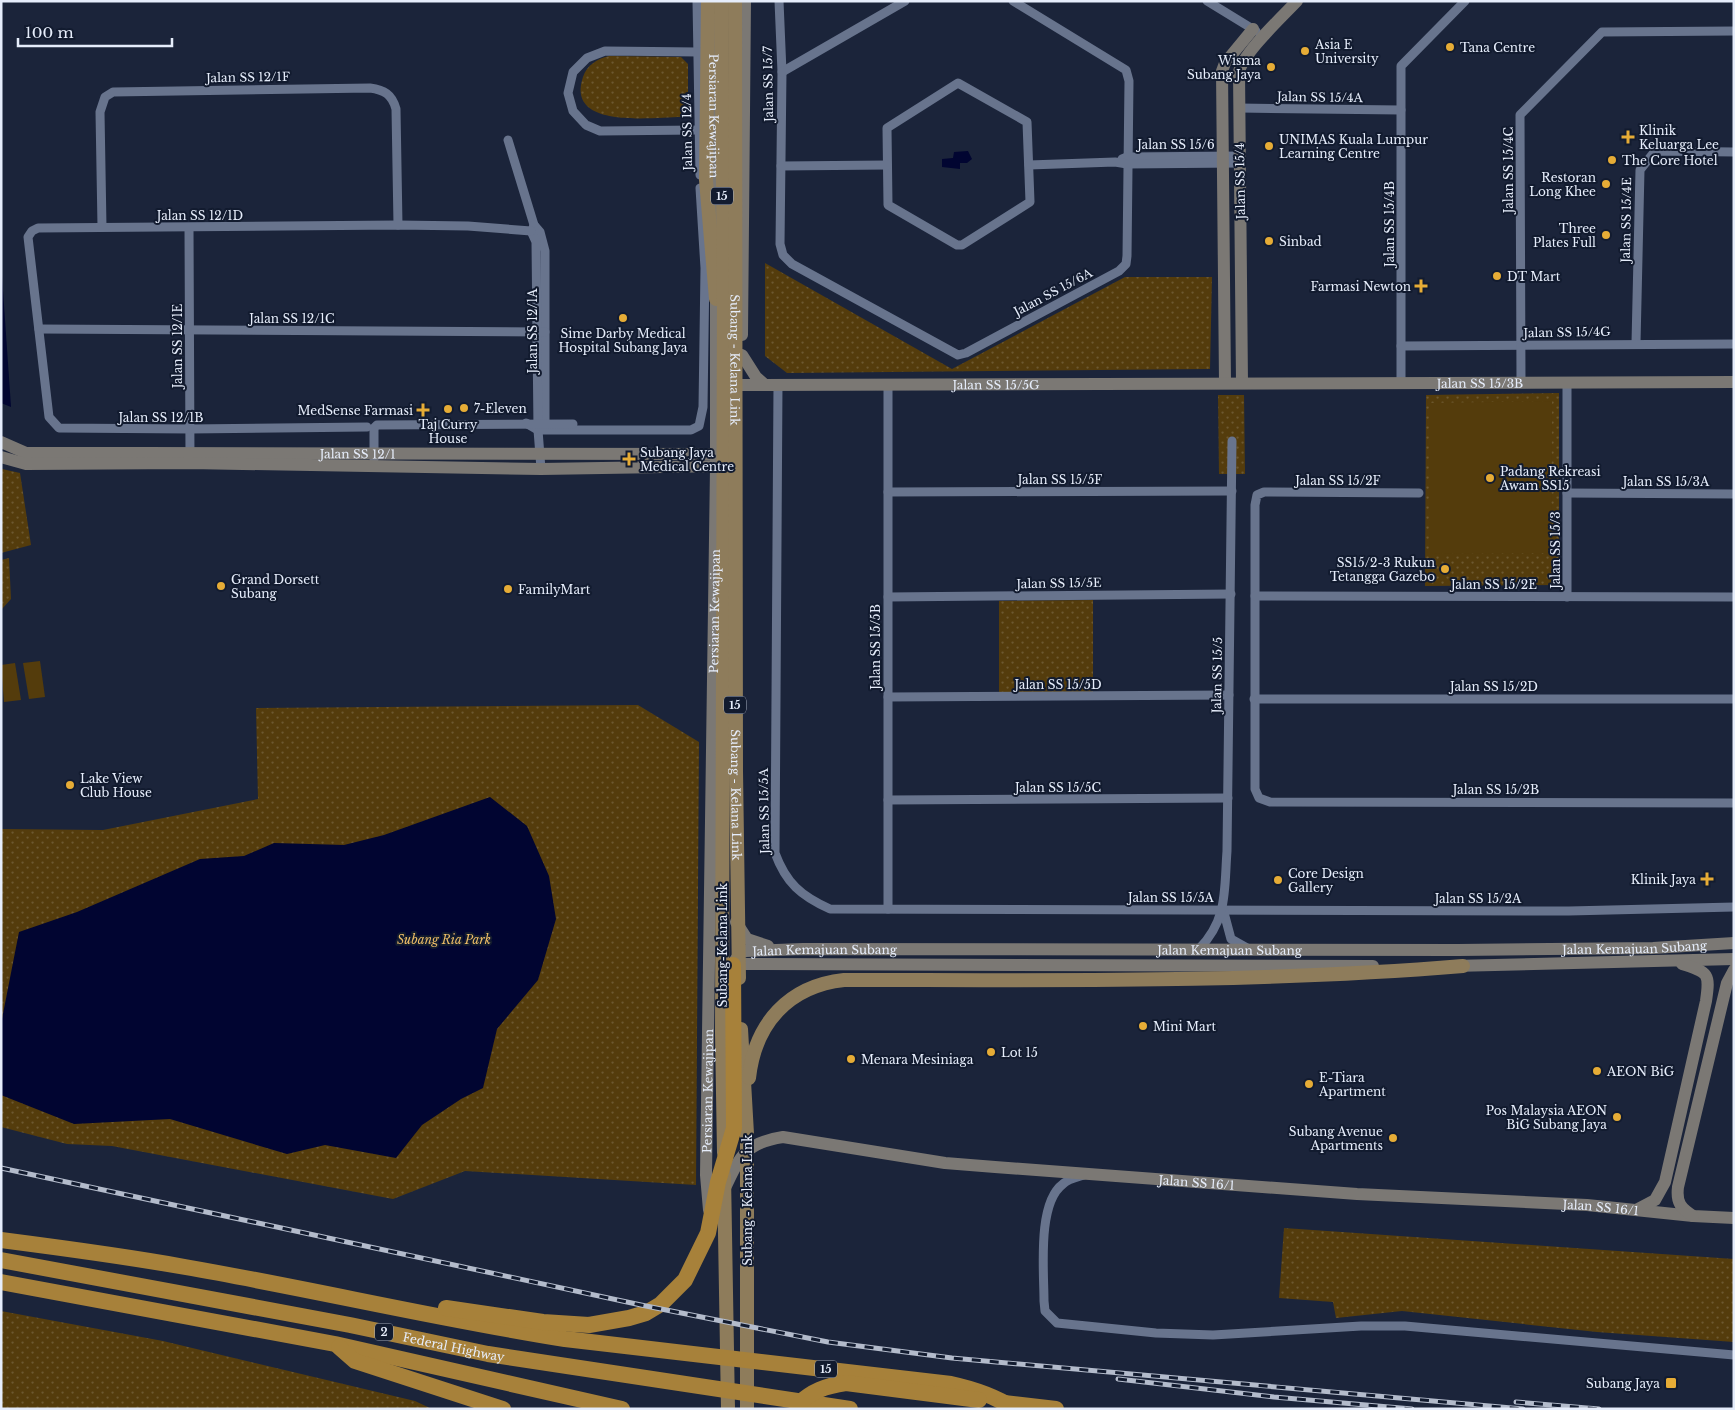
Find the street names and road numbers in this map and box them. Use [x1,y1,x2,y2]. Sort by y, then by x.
street label: Jalan SS 15/7 [760,45,776,124]
street label: Persiaran Kewajipan [707,54,722,178]
street label: Jalan SS 12/1F [204,69,290,85]
street label: Jalan SS 15/4A [1275,89,1364,105]
street label: Jalan SS 12/4 [679,93,695,173]
street label: Jalan SS 15/4C [1501,127,1516,215]
street label: Jalan SS 15/6 [1135,137,1215,152]
street label: Jalan SS 15/4 [1232,143,1248,221]
street label: Jalan SS 15/4E [1618,177,1634,265]
street label: Jalan SS 15/4B [1382,181,1397,269]
road number: 15 [711,188,733,205]
street label: Jalan SS 12/1D [155,208,243,223]
street label: Jalan SS 15/6A [1009,265,1096,320]
street label: Jalan SS 12/1A [525,288,540,376]
street label: Subang - Kelana Link [728,294,743,426]
street label: Jalan SS 12/1E [170,303,185,390]
street label: Jalan SS 12/1C [247,311,335,326]
street label: Jalan SS 15/4G [1521,324,1611,340]
street label: Jalan SS 15/3B [1435,375,1523,390]
street label: Jalan SS 15/5G [950,377,1040,392]
street label: Jalan SS 12/1B [117,410,204,425]
street label: Jalan SS 12/1 [318,446,396,461]
street label: Jalan SS 15/5F [1016,472,1102,487]
street label: Jalan SS 15/2F [1293,473,1381,488]
street label: Jalan SS 15/3A [1621,474,1710,489]
street label: Jalan SS 15/3 [1548,511,1563,591]
street label: Persiaran Kewajipan [706,549,722,673]
street label: Jalan SS 15/5E [1014,575,1102,591]
street label: Jalan SS 15/2E [1449,577,1537,592]
street label: Jalan SS 15/5B [868,604,883,692]
street label: Jalan SS 15/5 [1209,636,1225,715]
street label: Jalan SS 15/5D [1012,677,1102,692]
street label: Jalan SS 15/2D [1448,679,1538,694]
road number: 15 [724,696,746,714]
street label: Subang - Kelana Link [728,729,745,861]
street label: Jalan SS 15/5A [756,767,772,856]
street label: Jalan SS 15/5C [1013,780,1101,795]
street label: Jalan SS 15/2B [1451,782,1539,797]
street label: Subang-Kelana Link [715,882,730,1007]
street label: Jalan SS 15/5A [1126,890,1215,905]
street label: Jalan SS 15/2A [1433,891,1522,906]
street label: Jalan Kemajuan Subang [1560,937,1708,956]
street label: Jalan Kemajuan Subang [750,941,898,958]
street label: Jalan Kemajuan Subang [1155,942,1303,957]
street label: Persiaran Kewajipan [699,1029,716,1153]
street label: Subang - Kelana Link [740,1134,755,1266]
street label: Jalan SS 16/1 [1156,1172,1235,1192]
street label: Jalan SS 16/1 [1560,1196,1640,1218]
road number: 2 [375,1324,393,1340]
street label: Federal Highway [401,1329,506,1364]
road number: 15 [815,1360,837,1378]

